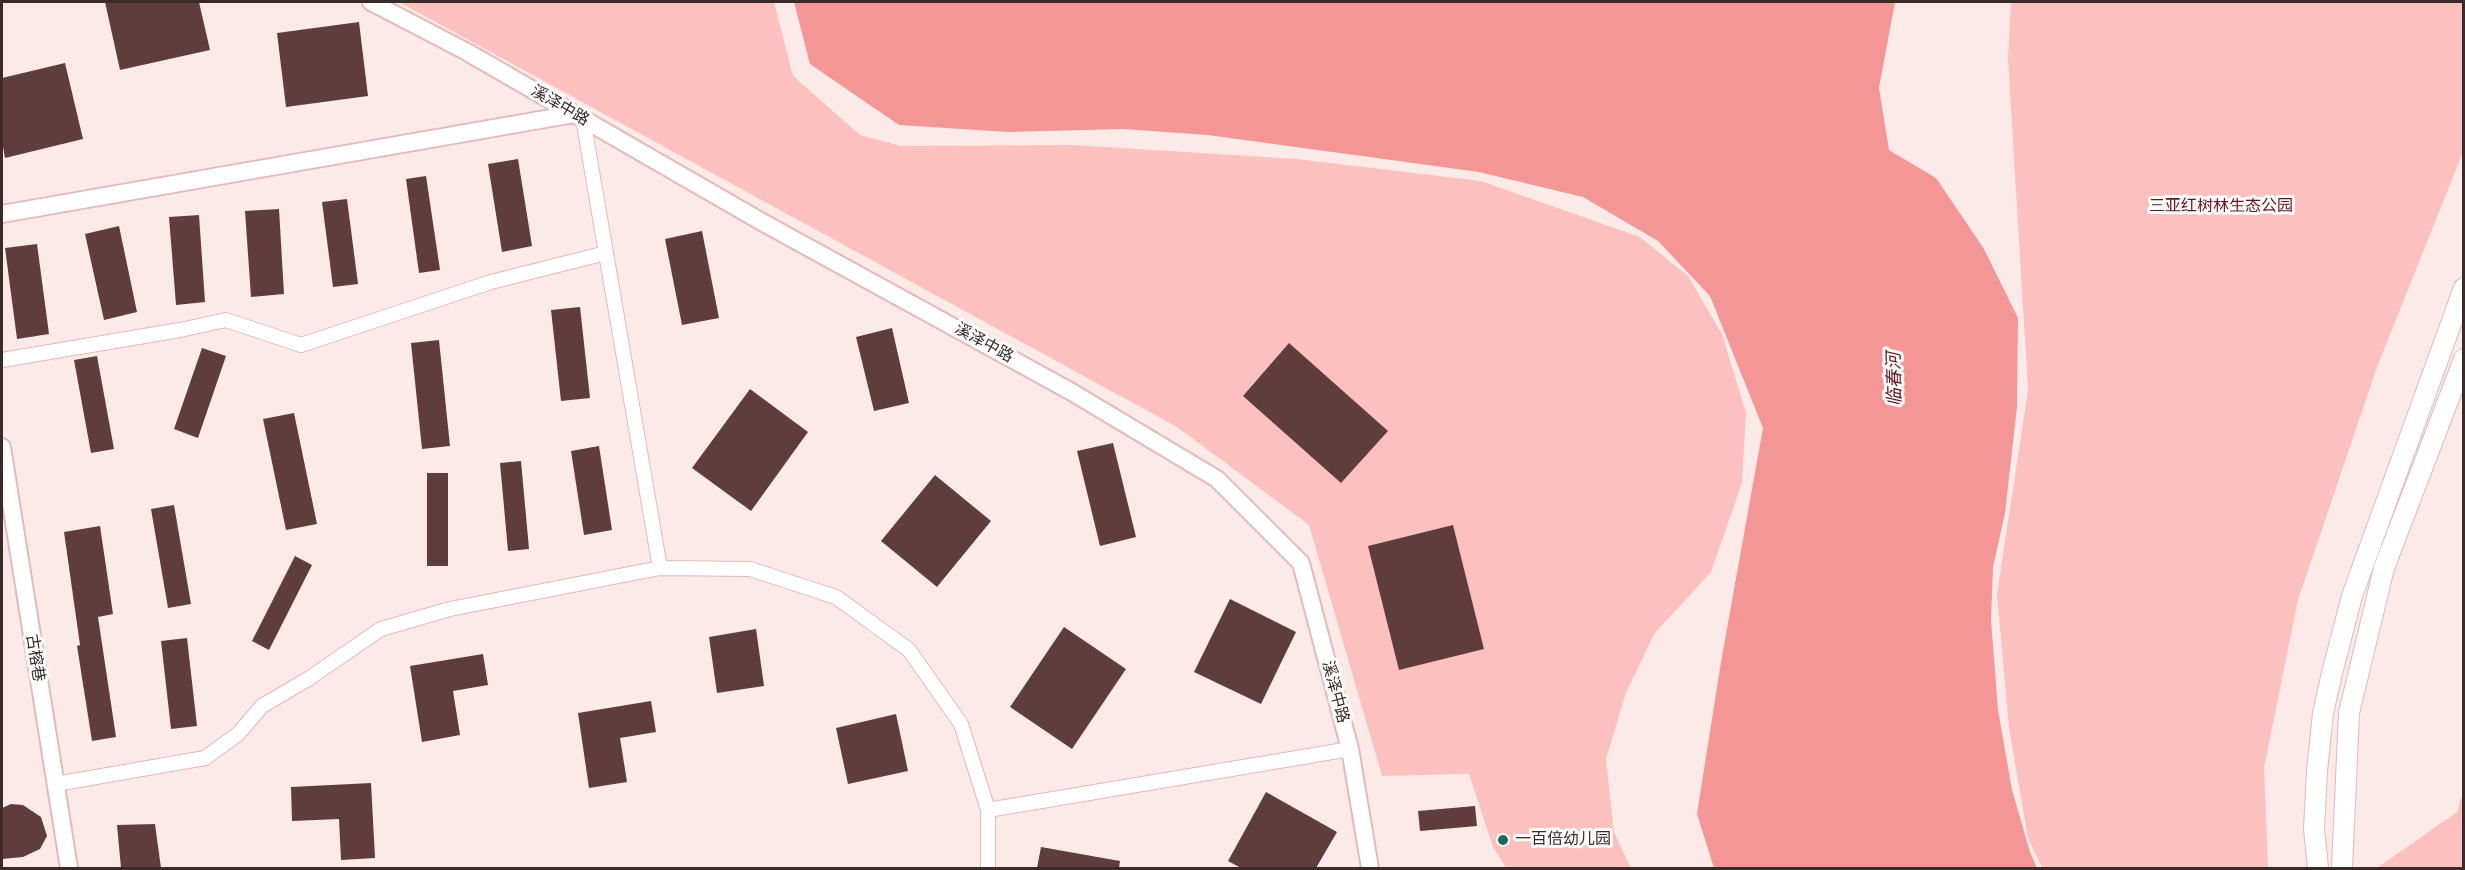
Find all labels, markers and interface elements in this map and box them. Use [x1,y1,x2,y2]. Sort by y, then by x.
street label: 溪泽中路 [527,82,593,130]
park label: 三亚红树林生态公园 [2149,197,2293,217]
street label: 溪泽中路 [951,319,1017,367]
water label: 临春河 [1884,352,1906,406]
street label: 古榕巷 [22,633,48,683]
street label: 溪泽中路 [1317,659,1353,725]
place label: 一百倍幼儿园 [1515,830,1611,850]
marker: 一百倍幼儿园 [1496,833,1510,847]

